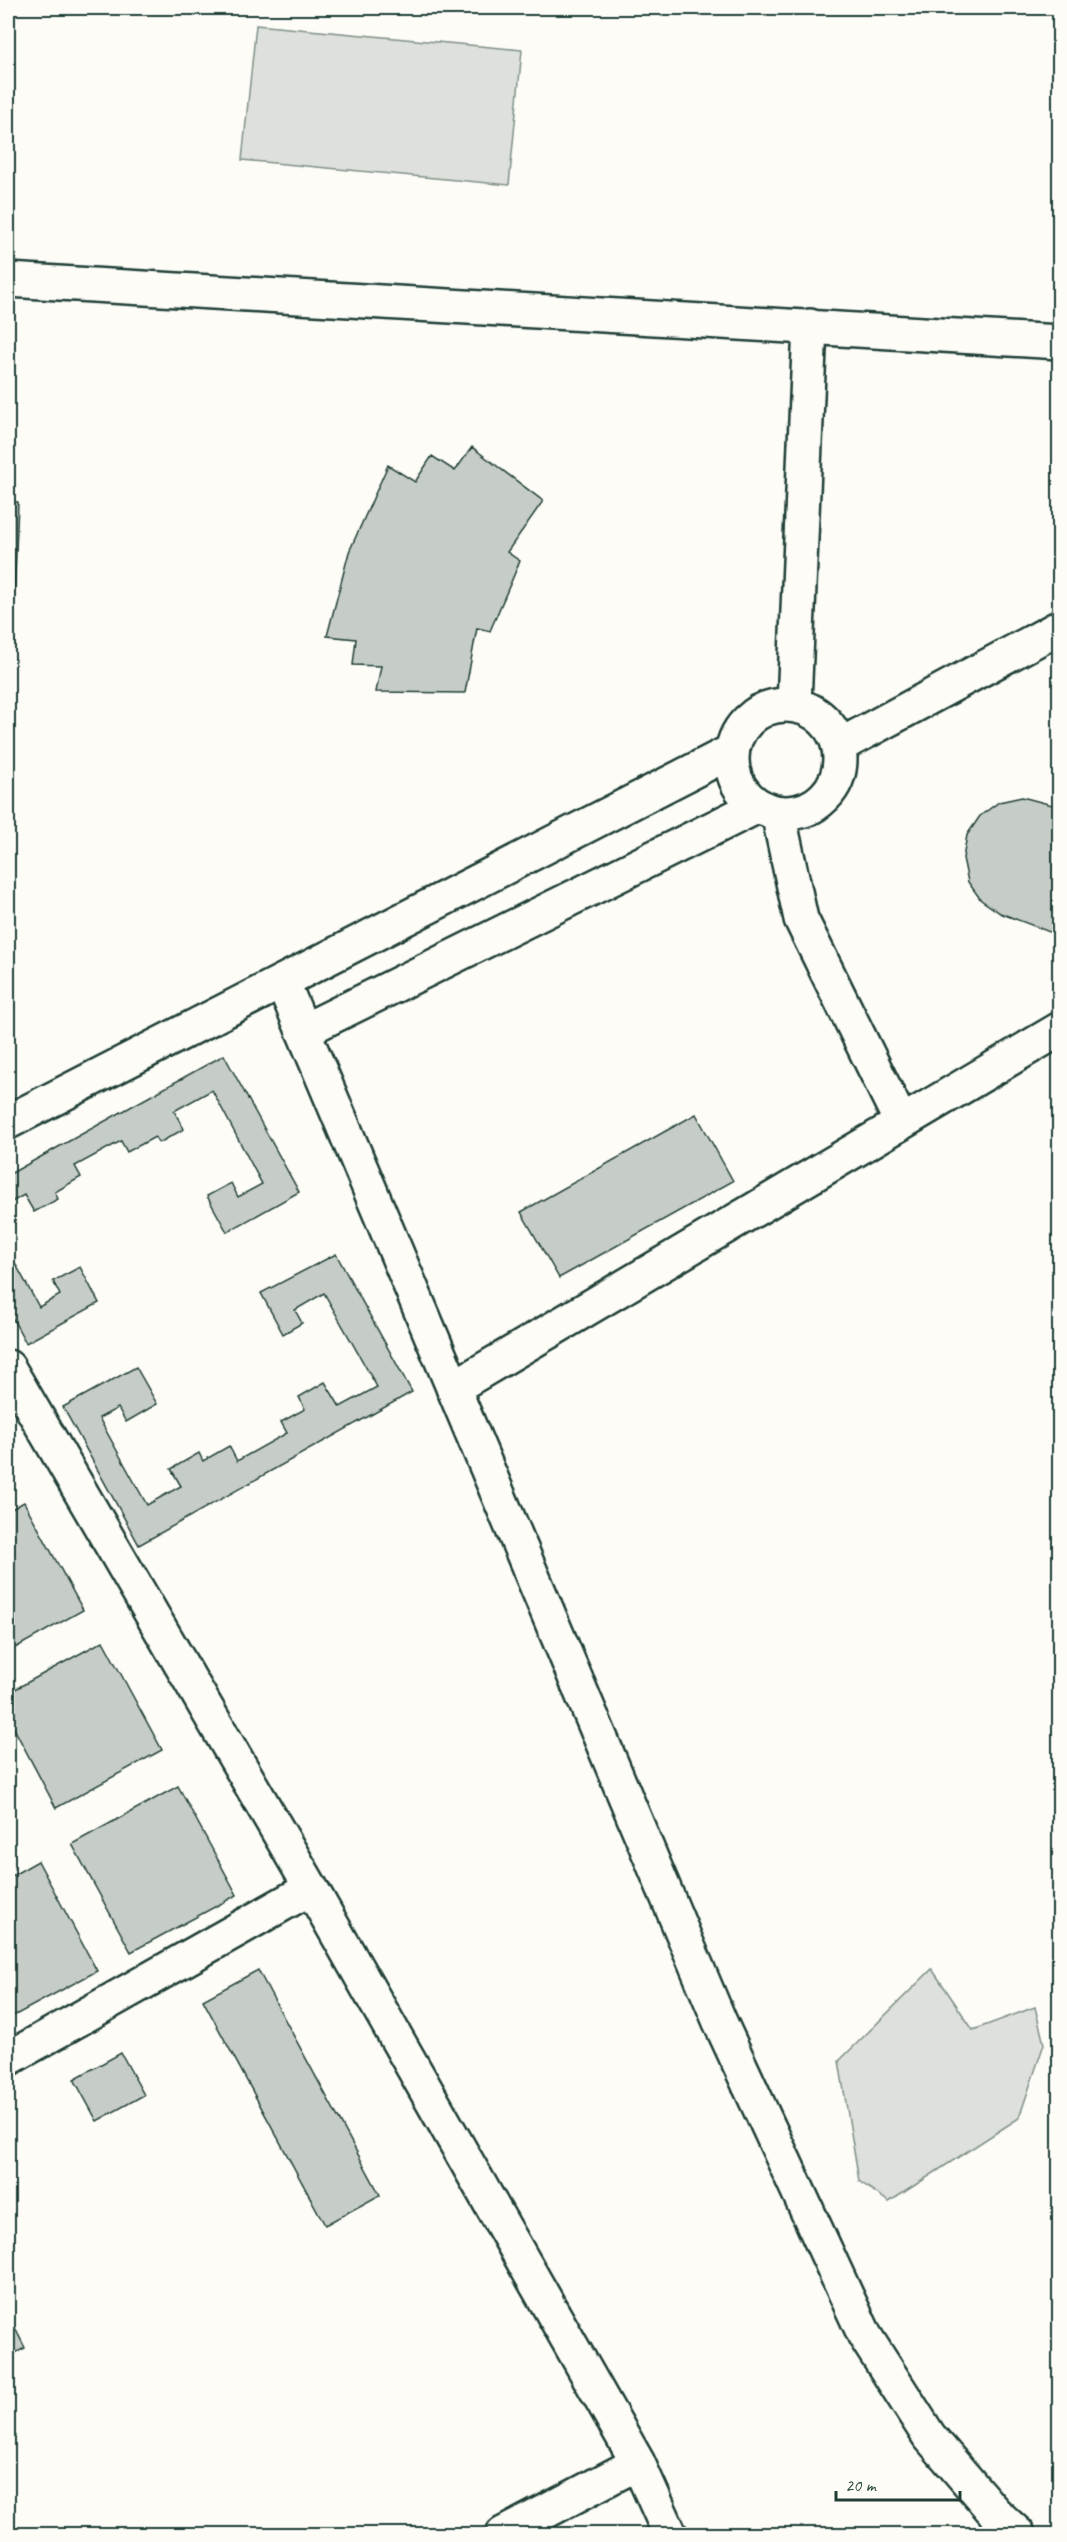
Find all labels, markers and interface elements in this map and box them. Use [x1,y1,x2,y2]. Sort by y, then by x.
scale bar [836,2464,960,2502]
text: 20 m [845,2474,878,2496]

